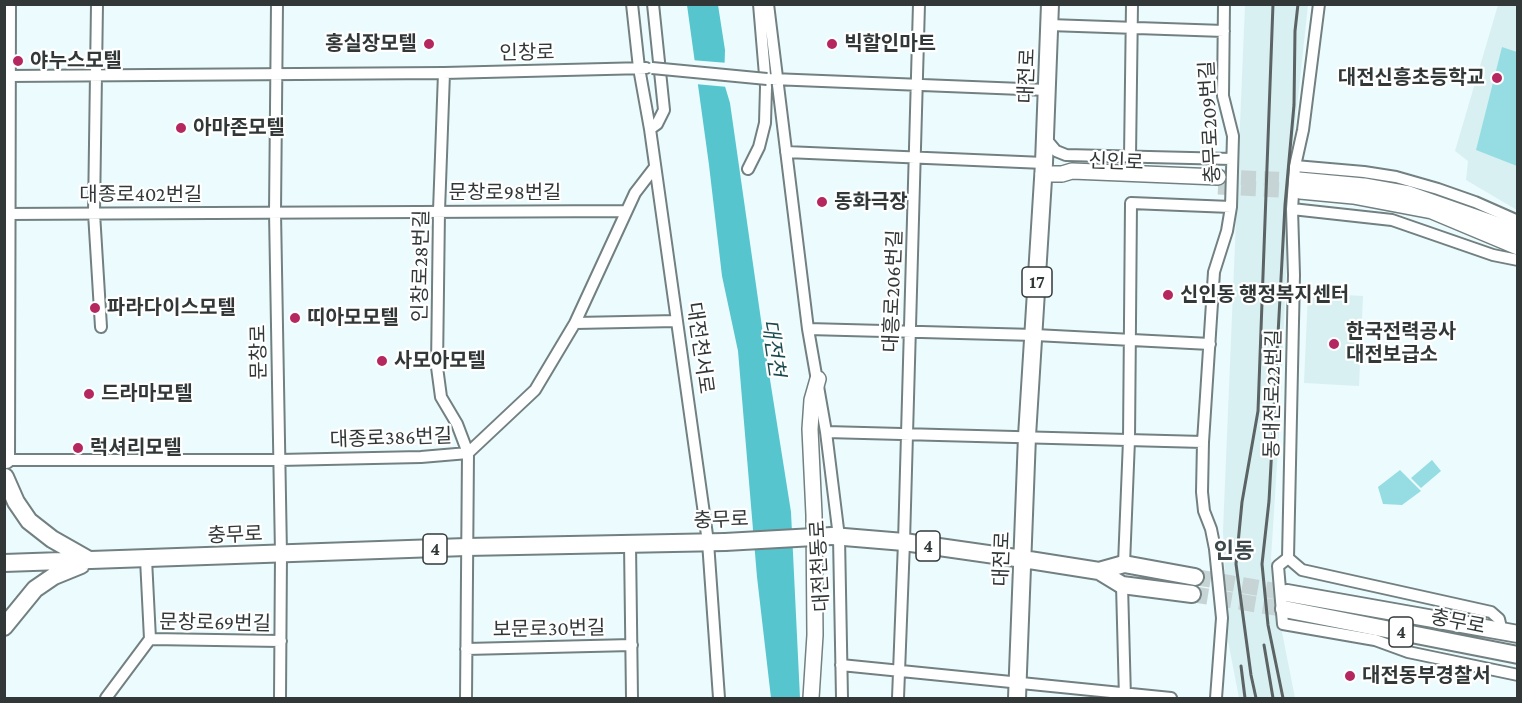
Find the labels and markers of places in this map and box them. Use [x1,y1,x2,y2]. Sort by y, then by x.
place label: 홍실장모텔 [325,32,417,56]
place label: 빅할인마트 [844,32,936,56]
marker: 홍실장모텔 [422,37,436,51]
marker: 빅할인마트 [825,37,839,51]
place label: 야누스모텔 [30,49,122,73]
marker: 야누스모텔 [11,54,25,68]
place label: 대전신흥초등학교 [1338,66,1485,90]
marker: 대전신흥초등학교 [1490,71,1504,85]
place label: 아마존모텔 [193,116,285,140]
marker: 아마존모텔 [174,121,188,135]
place label: 동화극장 [834,190,908,214]
marker: 동화극장 [815,195,829,209]
place label: 신인동 행정복지센터 [1180,283,1349,307]
marker: 신인동 행정복지센터 [1161,288,1175,302]
place label: 파라다이스모텔 [107,296,236,320]
marker: 파라다이스모텔 [88,301,102,315]
place label: 띠아모모텔 [307,306,399,330]
marker: 띠아모모텔 [288,311,302,325]
place label: 한국전력공사 대전보급소 [1346,320,1456,367]
marker: 한국전력공사 대전보급소 [1327,337,1341,351]
place label: 사모아모텔 [394,349,486,373]
marker: 사모아모텔 [375,354,389,368]
place label: 드라마모텔 [101,382,193,406]
marker: 드라마모텔 [82,387,96,401]
place label: 럭셔리모텔 [90,436,182,460]
marker: 럭셔리모텔 [71,441,85,455]
place label: 대전동부경찰서 [1362,664,1491,688]
marker: 대전동부경찰서 [1343,669,1357,683]

